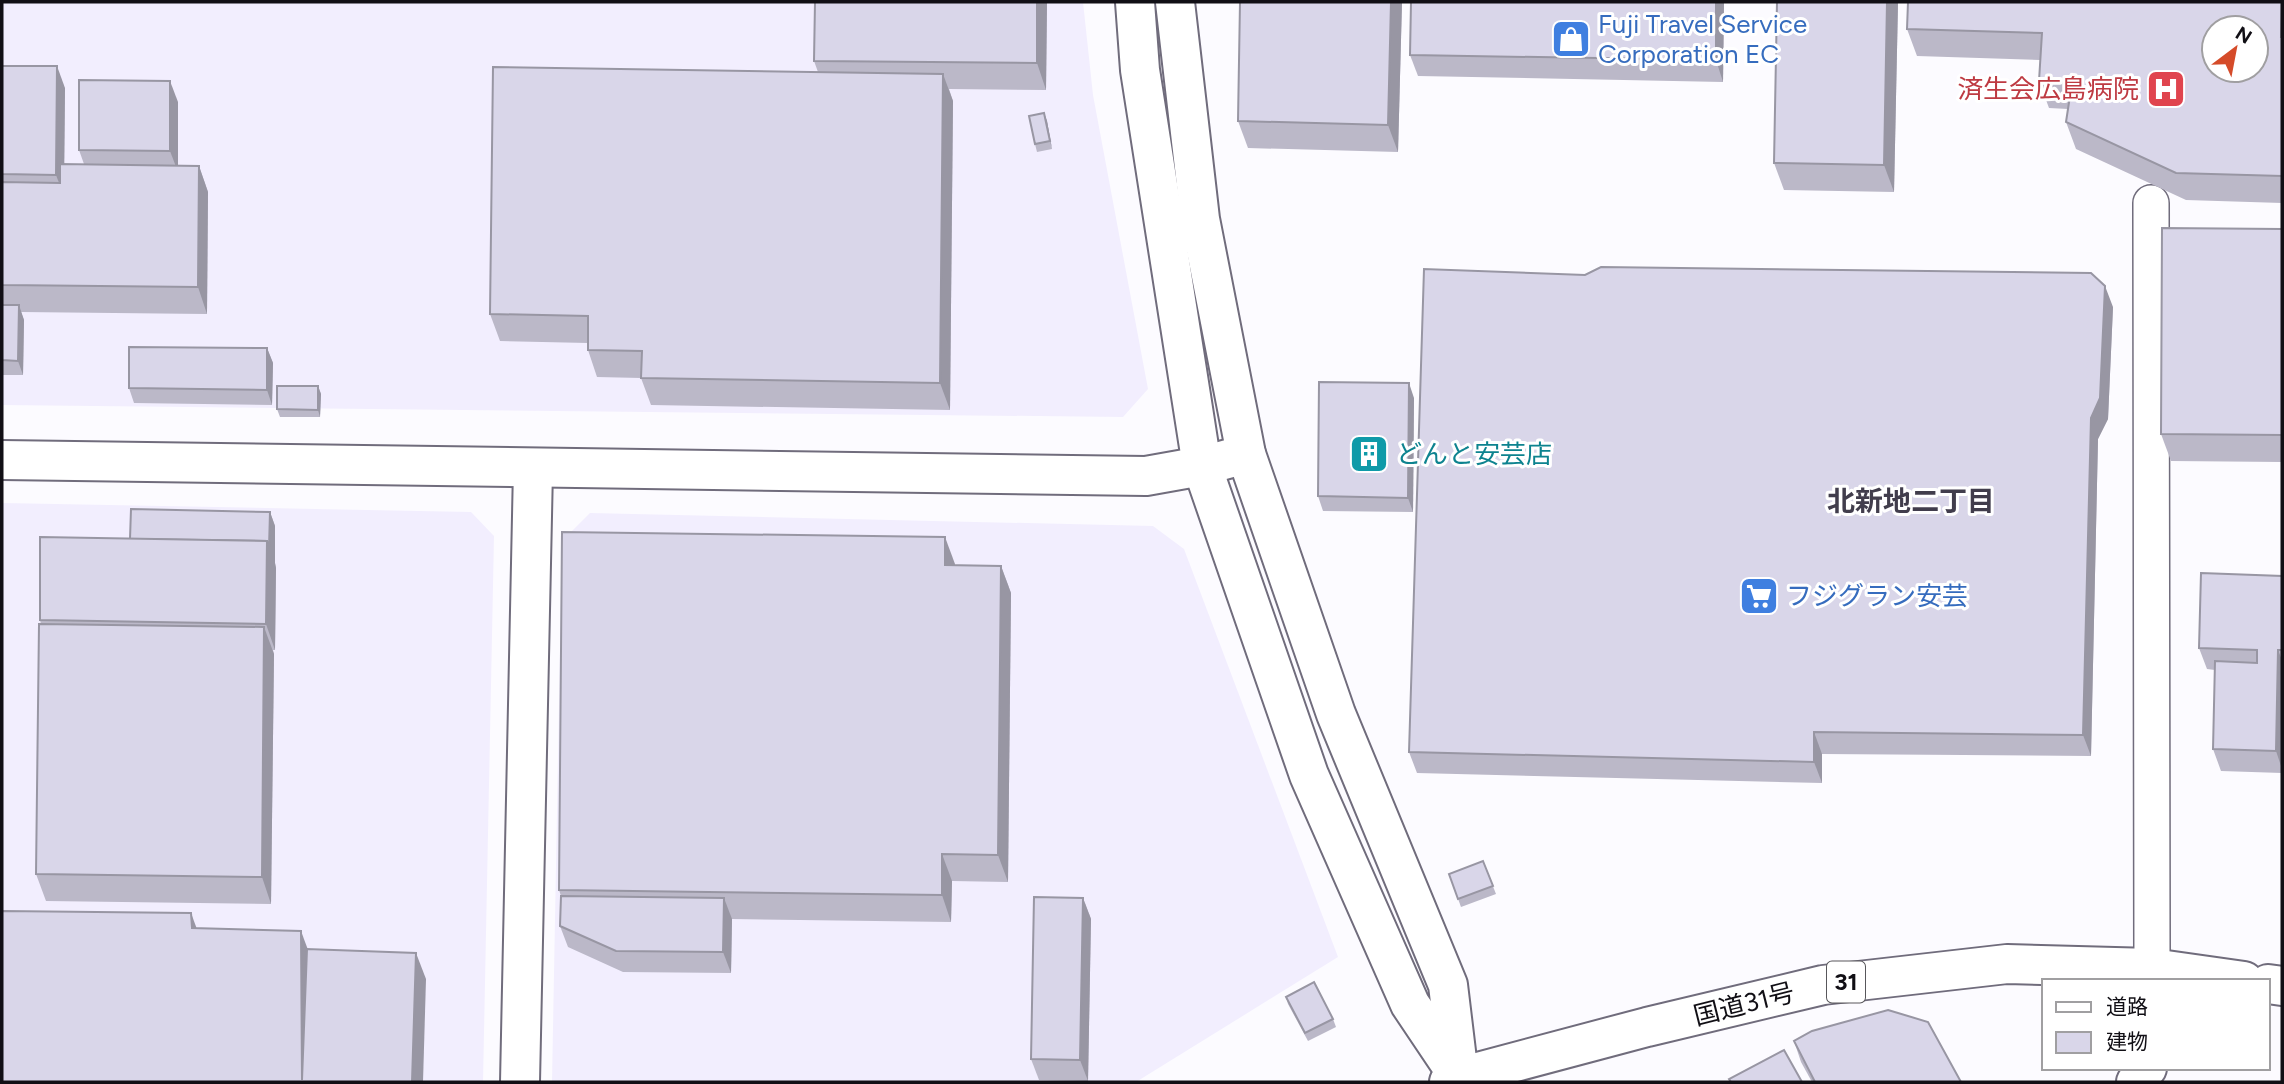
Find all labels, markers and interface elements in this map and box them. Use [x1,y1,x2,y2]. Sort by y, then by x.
place label: Fuji Travel Service Corporation EC [1598,8,1807,70]
north arrow [2200,14,2270,84]
shop icon: Fuji Travel Service Corporation EC [1550,18,1592,60]
text: N [2231,21,2256,49]
hospital icon: 済生会広島病院 [2145,68,2187,110]
place label: 済生会広島病院 [1957,73,2139,105]
building icon: どんと安芸店 [1348,433,1390,475]
place label: どんと安芸店 [1396,438,1552,470]
district label: 北新地二丁目 [1827,484,1995,518]
supermarket icon: フジグラン安芸 [1738,575,1780,617]
place label: フジグラン安芸 [1786,580,1968,612]
road number: 31 [1827,962,1865,1002]
street label: 国道31号 [1690,976,1798,1032]
legend [2042,979,2270,1070]
text: 道路 [2106,994,2148,1019]
text: 建物 [2106,1029,2148,1054]

